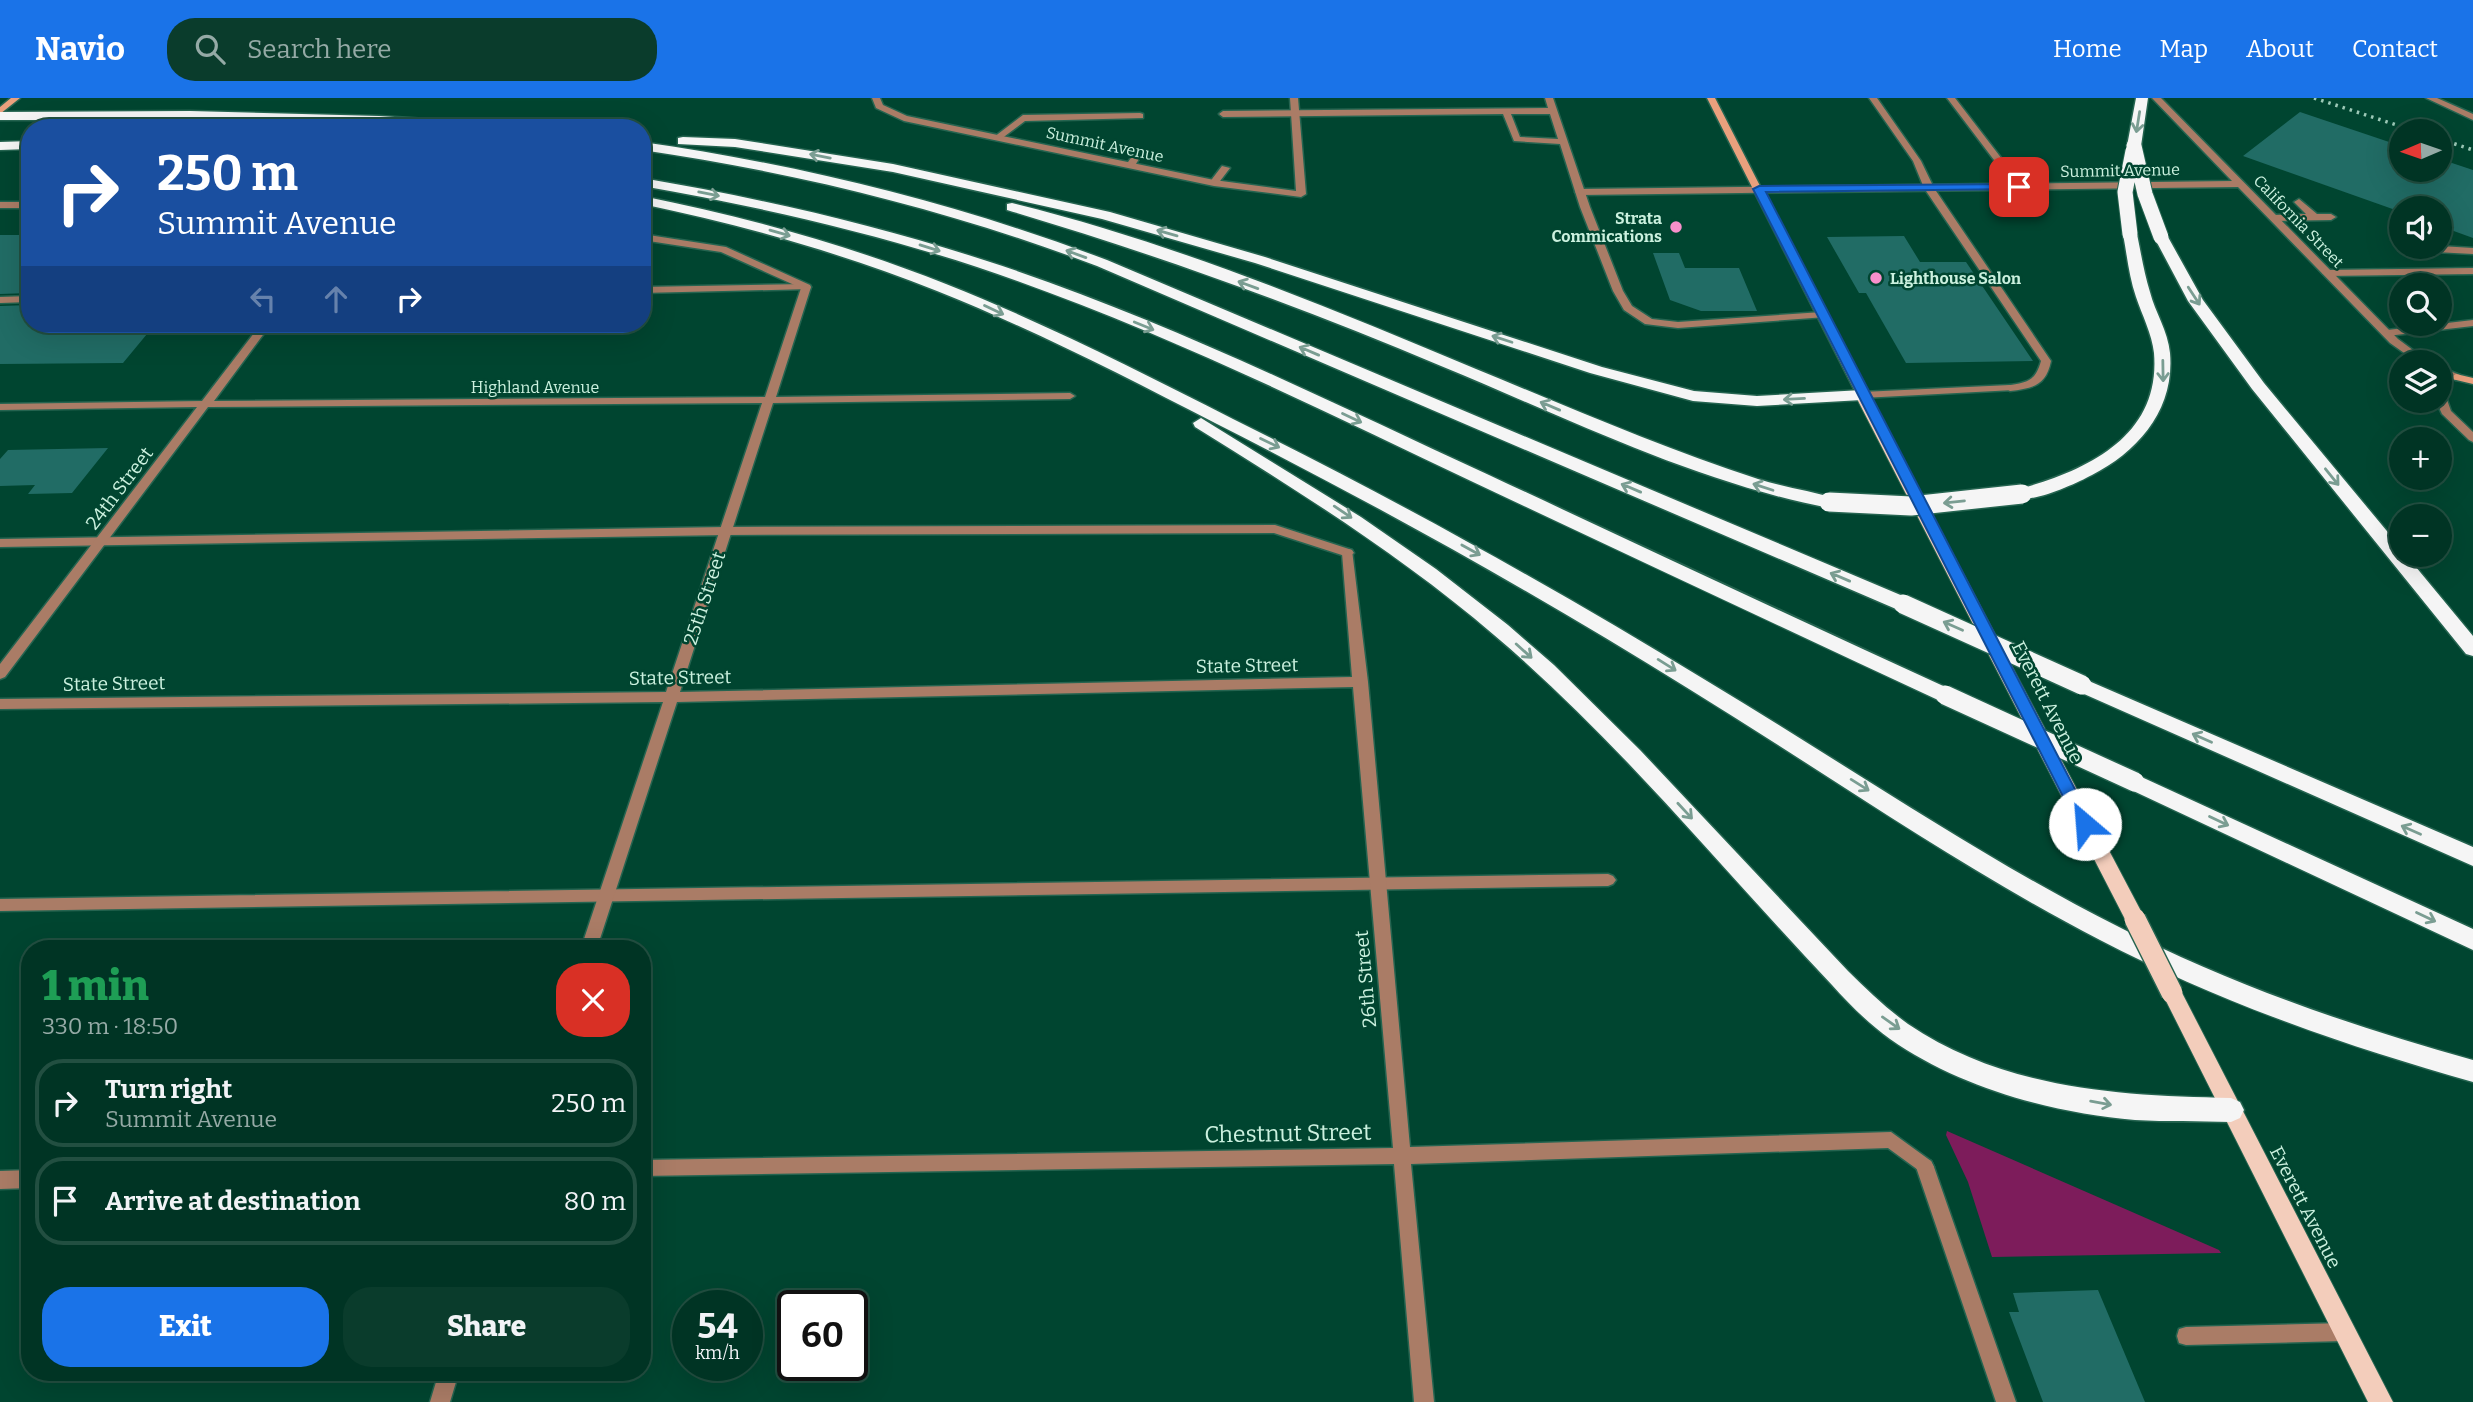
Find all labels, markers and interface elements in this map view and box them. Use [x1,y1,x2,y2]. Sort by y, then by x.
search box [167,18,657,81]
text: Navio [35,29,125,69]
icon: search [191,30,229,68]
text: Search here [247,34,391,65]
text: Home [2053,35,2122,63]
text: Map [2160,35,2208,63]
text: About [2246,35,2314,63]
text: Contact [2352,35,2438,63]
one-way arrow [2131,110,2144,133]
north arrow [2389,119,2452,182]
map controls [2389,119,2452,567]
street label: Summit Avenue [1044,123,1165,166]
text: 250 m [157,144,298,203]
icon: right [42,147,133,238]
one-way arrow [809,149,832,163]
pin [1989,157,2049,217]
street label: Summit Avenue [2060,160,2180,181]
icon: arrive [2000,168,2038,206]
street label: California Street [2250,171,2348,272]
one-way arrow [697,187,720,201]
button: sound [2389,196,2452,259]
text: Summit Avenue [157,204,397,242]
place label: Strata Commications [1552,209,1662,246]
marker: Strata Commications [1668,219,1684,235]
one-way arrow [1157,225,1179,238]
one-way arrow [769,228,791,241]
one-way arrow [919,243,941,255]
one-way arrow [1066,247,1088,259]
place label: Lighthouse Salon [1890,269,2022,288]
marker: Lighthouse Salon [1868,270,1884,286]
button: search [2389,273,2452,336]
one-way arrow [1238,278,1260,291]
icon: left [244,280,282,318]
icon: ahead [317,280,355,318]
icon: right [390,280,428,318]
one-way arrow [2187,286,2201,306]
one-way arrow [983,304,1004,317]
one-way arrow [1133,320,1154,333]
one-way arrow [1491,332,1513,345]
one-way arrow [1299,344,1320,357]
button: layers [2389,350,2452,413]
one-way arrow [2156,359,2170,382]
street label: Highland Avenue [471,378,599,397]
one-way arrow [1783,393,1806,406]
one-way arrow [1540,399,1562,412]
one-way arrow [1341,412,1362,425]
button: + [2389,427,2452,490]
one-way arrow [1259,437,1280,451]
street label: 24th Street [81,442,158,534]
one-way arrow [2325,467,2340,485]
one-way arrow [1752,480,1774,493]
one-way arrow [1621,481,1642,494]
one-way arrow [1943,496,1966,509]
button: − [2389,504,2452,567]
one-way arrow [1333,505,1352,519]
one-way arrow [1460,544,1481,557]
street label: 25th Street [679,549,730,648]
one-way arrow [1830,570,1852,583]
one-way arrow [1942,619,1964,632]
street label: Everett Avenue [2007,637,2088,767]
one-way arrow [1515,642,1532,659]
street label: State Street [1195,653,1299,678]
one-way arrow [1656,658,1676,672]
street label: State Street [628,665,732,690]
street label: State Street [62,671,166,696]
one-way arrow [2192,731,2214,744]
one-way arrow [1850,778,1869,793]
position arrow [2048,787,2122,861]
one-way arrow [1676,802,1693,819]
one-way arrow [2208,815,2230,828]
one-way arrow [2400,823,2422,836]
one-way arrow [2415,912,2436,925]
street label: 26th Street [1350,929,1381,1028]
text: 1 min [42,961,149,1011]
button: close [556,963,630,1037]
text: 330 m · 18:50 [42,1012,178,1040]
one-way arrow [1881,1016,1900,1030]
text: Turn right [105,1074,232,1105]
icon: right [46,1084,84,1122]
text: 250 m [551,1088,626,1119]
one-way arrow [2090,1097,2112,1110]
text: Summit Avenue [105,1105,277,1133]
street label: Chestnut Street [1204,1118,1372,1148]
street label: Everett Avenue [2265,1142,2346,1272]
icon: arrive [46,1182,84,1220]
text: Arrive at destination [105,1186,360,1217]
text: 80 m [564,1186,626,1217]
button: Exit [42,1287,329,1367]
button: Share [343,1287,630,1367]
speed limit sign: 60 [777,1290,868,1381]
text: 54 [697,1305,738,1347]
text: km/h [695,1342,740,1364]

